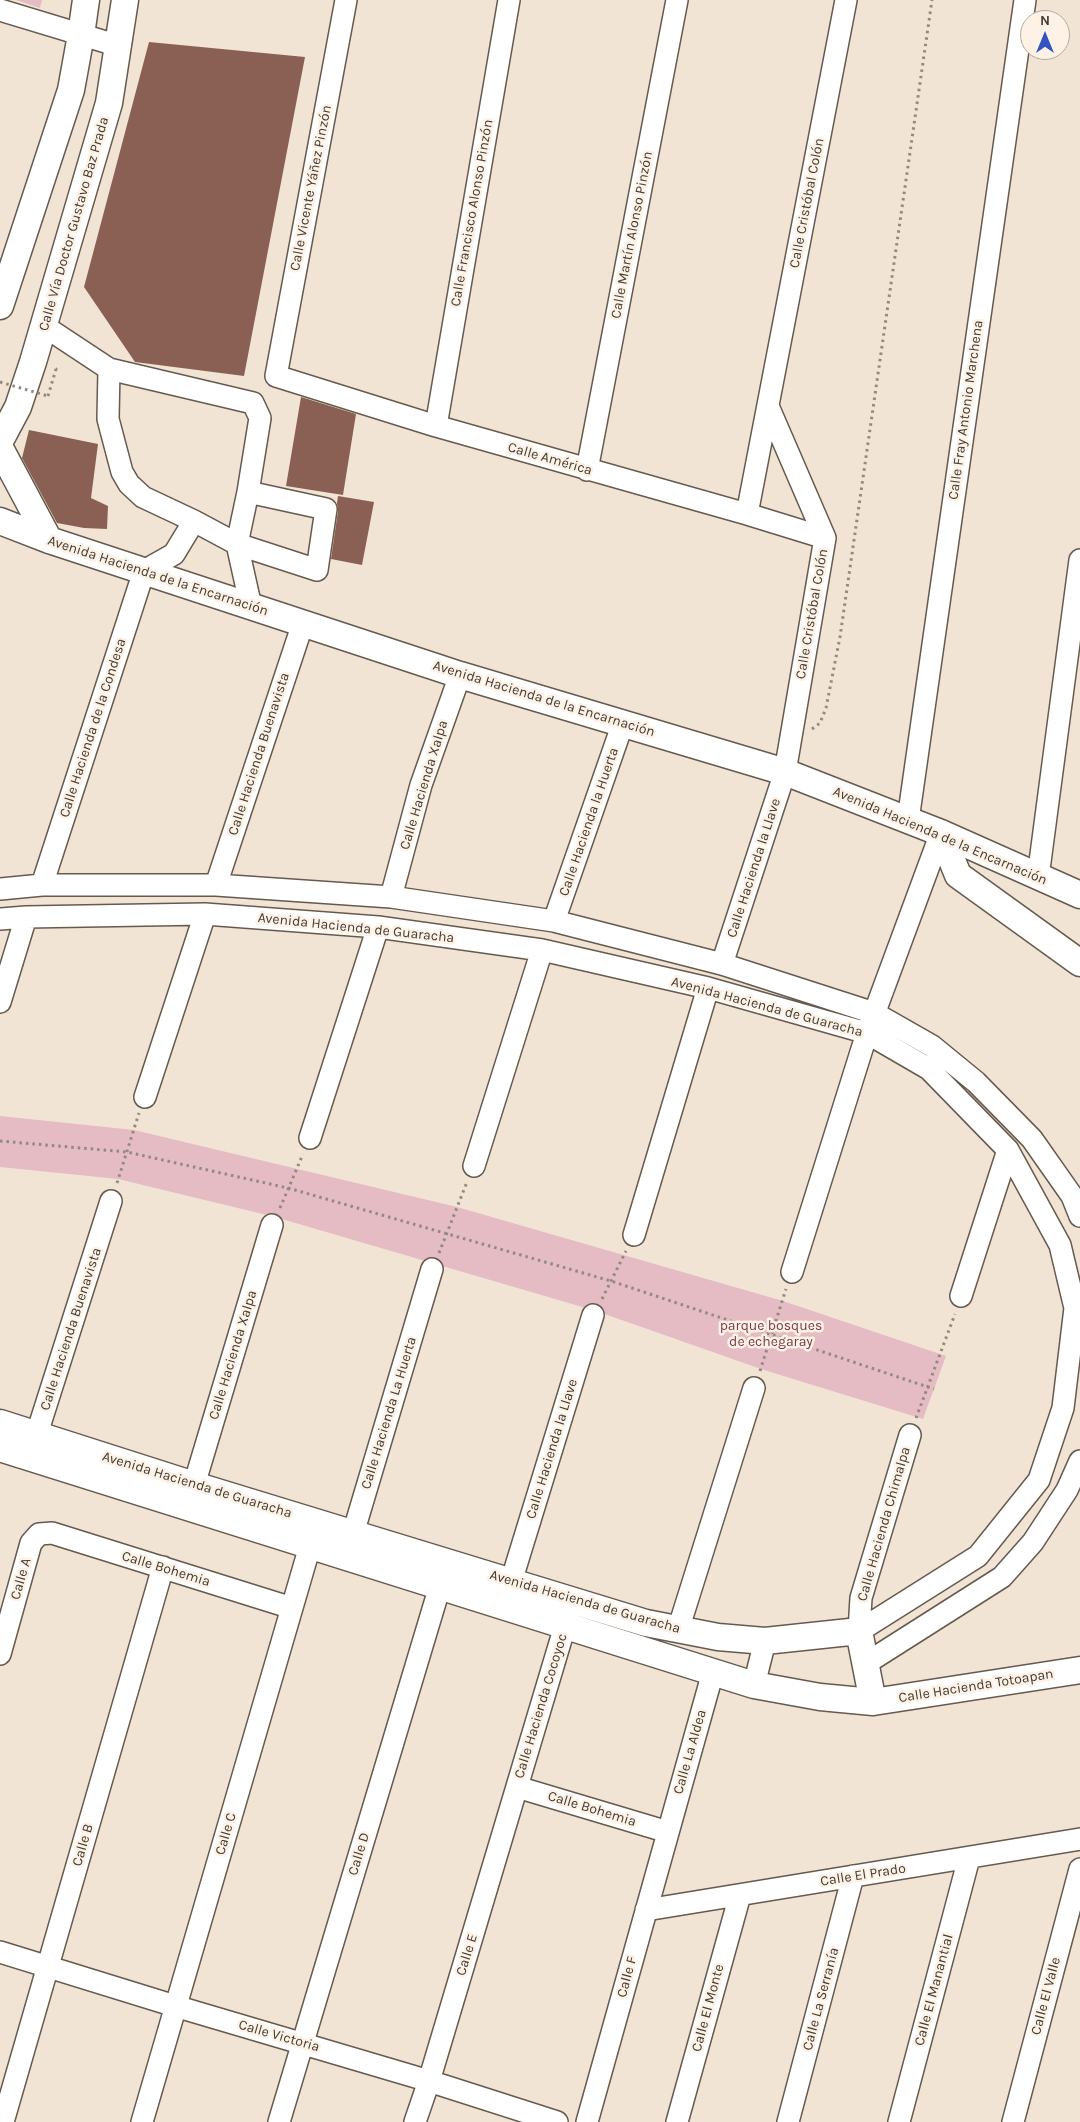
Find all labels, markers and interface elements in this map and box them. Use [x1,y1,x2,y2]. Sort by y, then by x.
north arrow [1020,10,1070,60]
text: N [1040,12,1050,29]
street label: Calle Vicente Yáñez Pinzón [287,104,335,272]
street label: Calle Vía Doctor Gustavo Baz Prada [35,115,113,333]
street label: Calle Francisco Alonso Pinzón [447,118,497,308]
street label: Calle Cristóbal Colón [786,136,828,270]
street label: Calle Martín Alonso Pinzón [608,150,656,320]
street label: Calle Fray Antonio Marchena [945,319,987,501]
street label: Calle América [506,439,594,479]
street label: Avenida Hacienda de la Encarnación [46,532,270,620]
street label: Calle Cristóbal Colón [792,547,832,681]
street label: Calle Hacienda de la Condesa [56,636,130,820]
street label: Avenida Hacienda de la Encarnación [431,657,657,741]
street label: Calle Hacienda Buenavista [225,671,293,837]
street label: Calle Hacienda Xalpa [396,718,452,852]
street label: Calle Hacienda la Huerta [556,745,622,899]
street label: Avenida Hacienda de la Encarnación [830,783,1050,889]
street label: Calle Hacienda la Llave [724,796,784,940]
street label: Avenida Hacienda de Guaracha [257,909,455,947]
street label: Avenida Hacienda de Guaracha [669,973,865,1041]
street label: Calle Hacienda Buenavista [37,1246,105,1412]
street label: Calle Hacienda Xalpa [205,1288,261,1422]
park label: parque bosques de echegaray [720,1318,822,1350]
street label: Calle Hacienda La Huerta [358,1335,420,1491]
street label: Calle Hacienda la Llave [523,1377,581,1521]
street label: Calle Hacienda Chimalpa [854,1445,914,1603]
street label: Avenida Hacienda de Guaracha [100,1448,294,1522]
street label: Calle Bohemia [120,1548,212,1590]
street label: Calle A [7,1556,35,1602]
street label: Avenida Hacienda de Guaracha [488,1567,682,1637]
street label: Calle Hacienda Cocoyoc [511,1632,571,1780]
street label: Calle Hacienda Totoapan [897,1665,1055,1707]
street label: Calle La Aldea [670,1708,710,1796]
street label: Calle Bohemia [546,1788,638,1830]
street label: Calle C [212,1811,240,1857]
street label: Calle B [69,1822,97,1868]
street label: Calle D [345,1831,373,1877]
street label: Calle El Prado [819,1860,907,1890]
street label: Calle E [453,1932,481,1978]
street label: Calle El Manantial [911,1932,957,2048]
street label: Calle La Serranía [799,1946,843,2052]
street label: Calle F [613,1955,641,1999]
street label: Calle El Valle [1028,1955,1064,2037]
street label: Calle El Monte [688,1962,728,2054]
street label: Calle Victoria [236,2016,322,2056]

